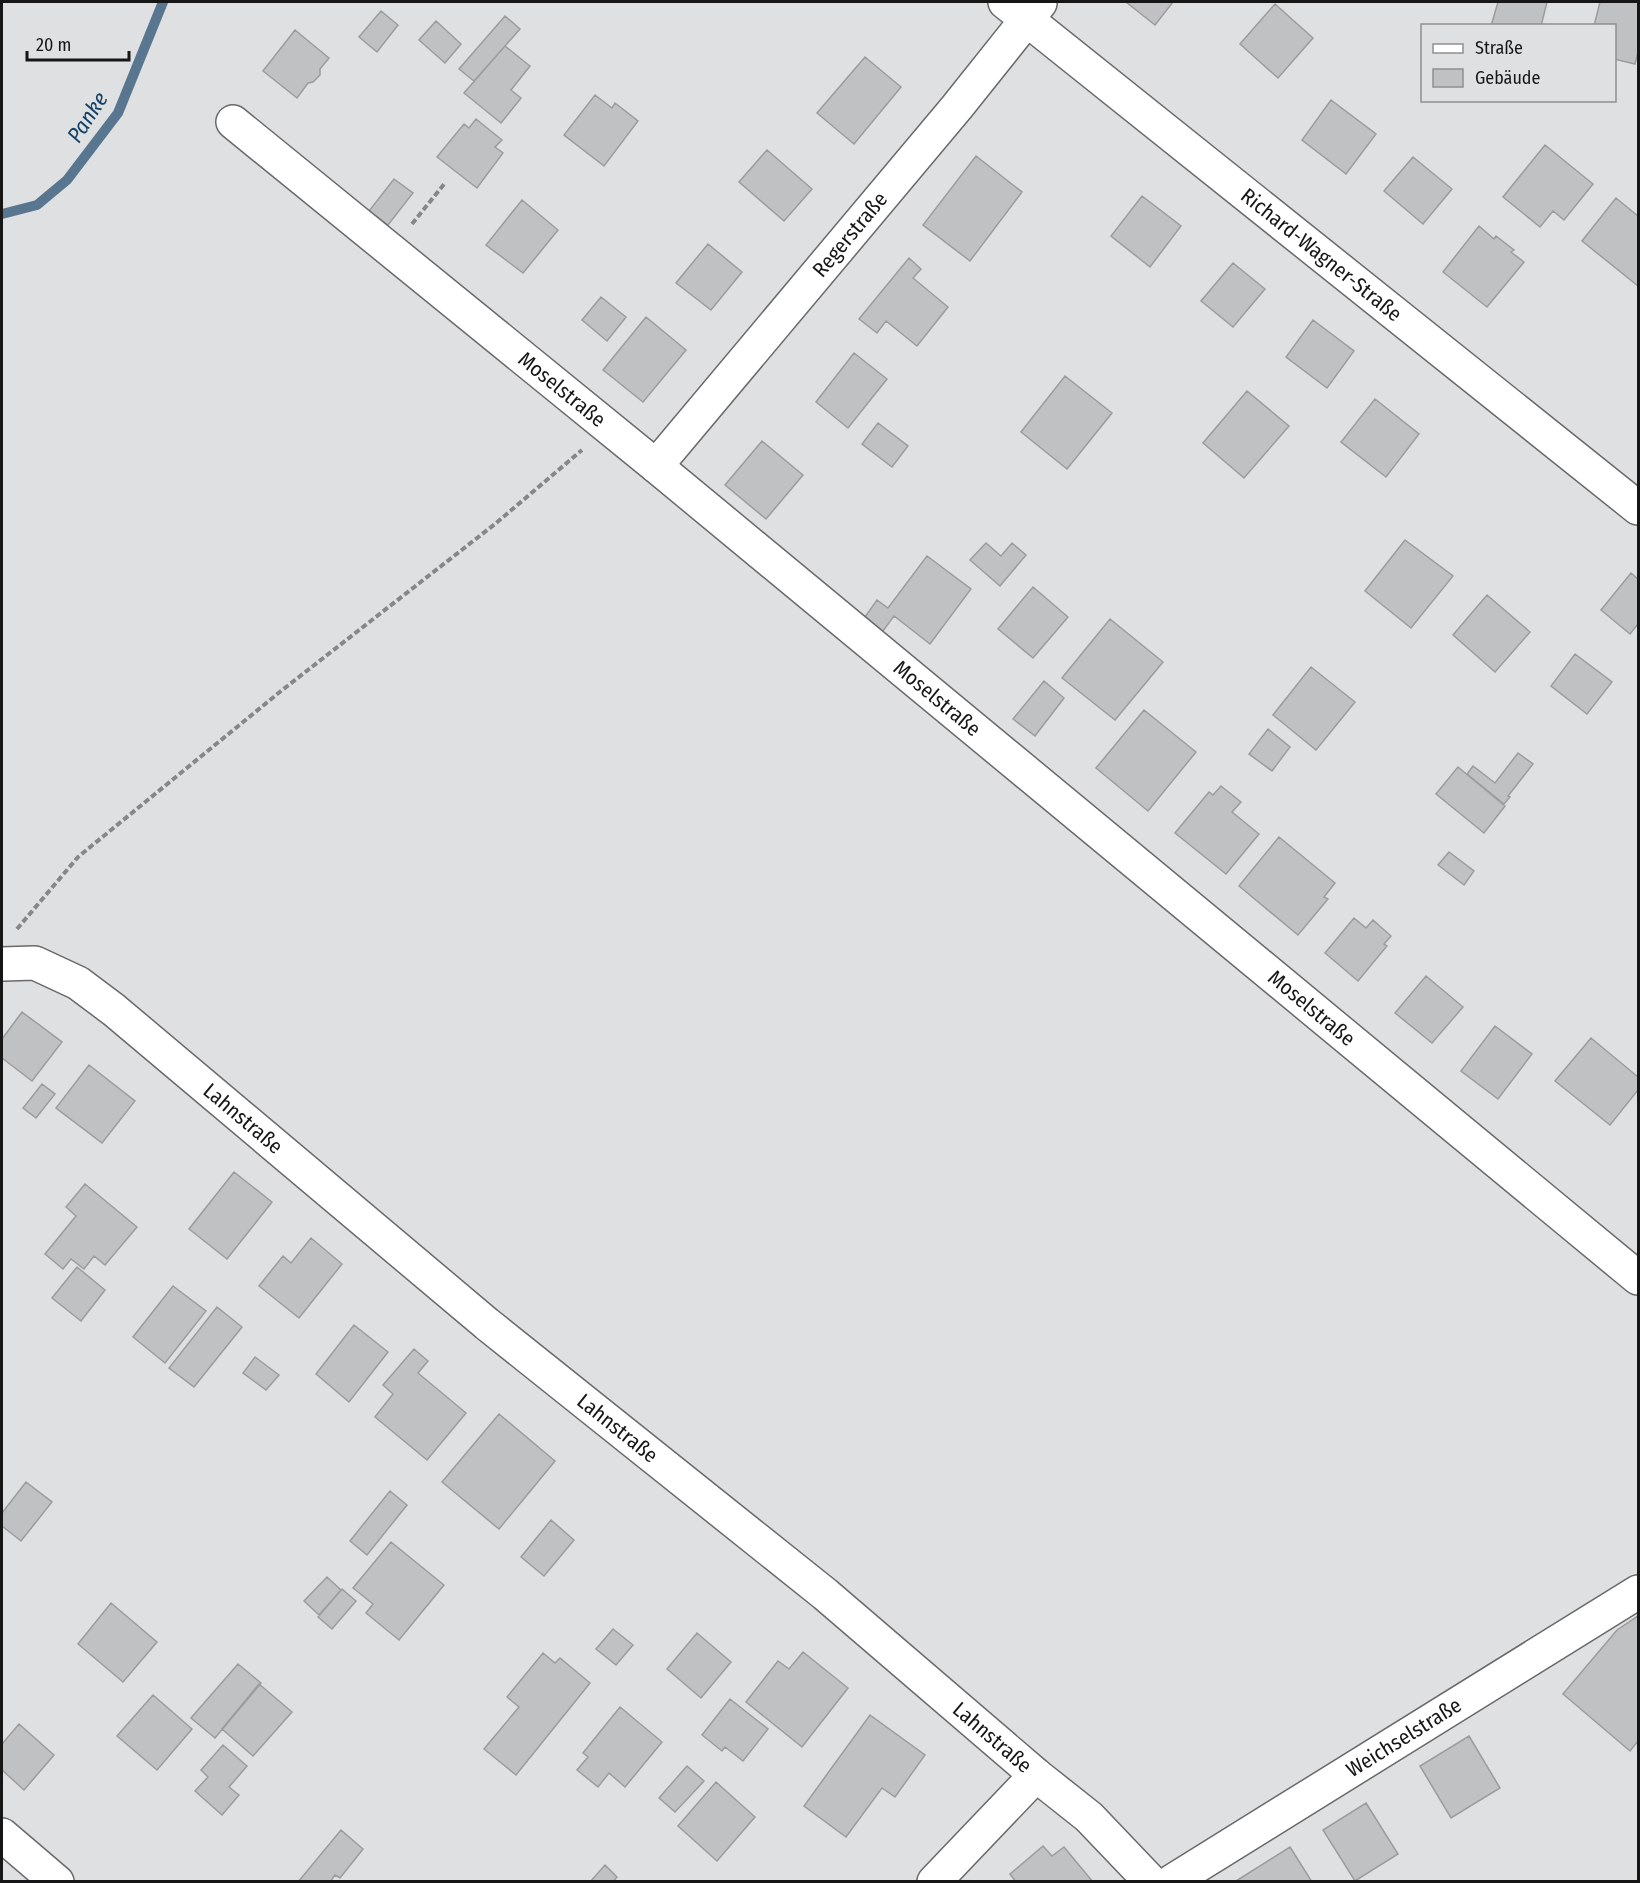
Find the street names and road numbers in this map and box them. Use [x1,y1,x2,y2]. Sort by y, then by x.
street label: Richard-Wagner-Straße [1236,183,1407,327]
street label: Regerstraße [807,187,893,282]
street label: Moselstraße [513,346,611,433]
street label: Moselstraße [888,655,986,742]
street label: Moselstraße [1263,965,1361,1052]
street label: Lahnstraße [198,1078,288,1159]
street label: Lahnstraße [572,1388,663,1468]
street label: Weichselstraße [1341,1692,1466,1783]
street label: Lahnstraße [947,1696,1037,1779]

